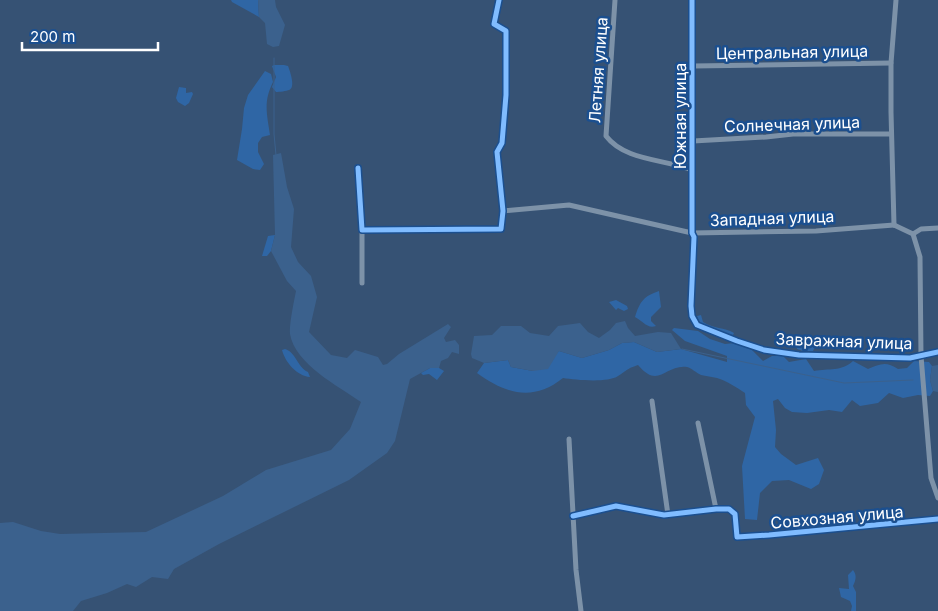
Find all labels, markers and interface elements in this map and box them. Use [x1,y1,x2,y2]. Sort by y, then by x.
street label: Летняя улица [584,16,612,124]
scale bar [22,20,159,52]
text: 200 m [30,27,75,46]
street label: Центральная улица [716,41,868,63]
street label: Южная улица [670,63,690,169]
street label: Солнечная улица [724,112,860,136]
street label: Западная улица [709,206,835,230]
street label: Завражная улица [775,329,913,353]
street label: Совхозная улица [770,501,904,533]

